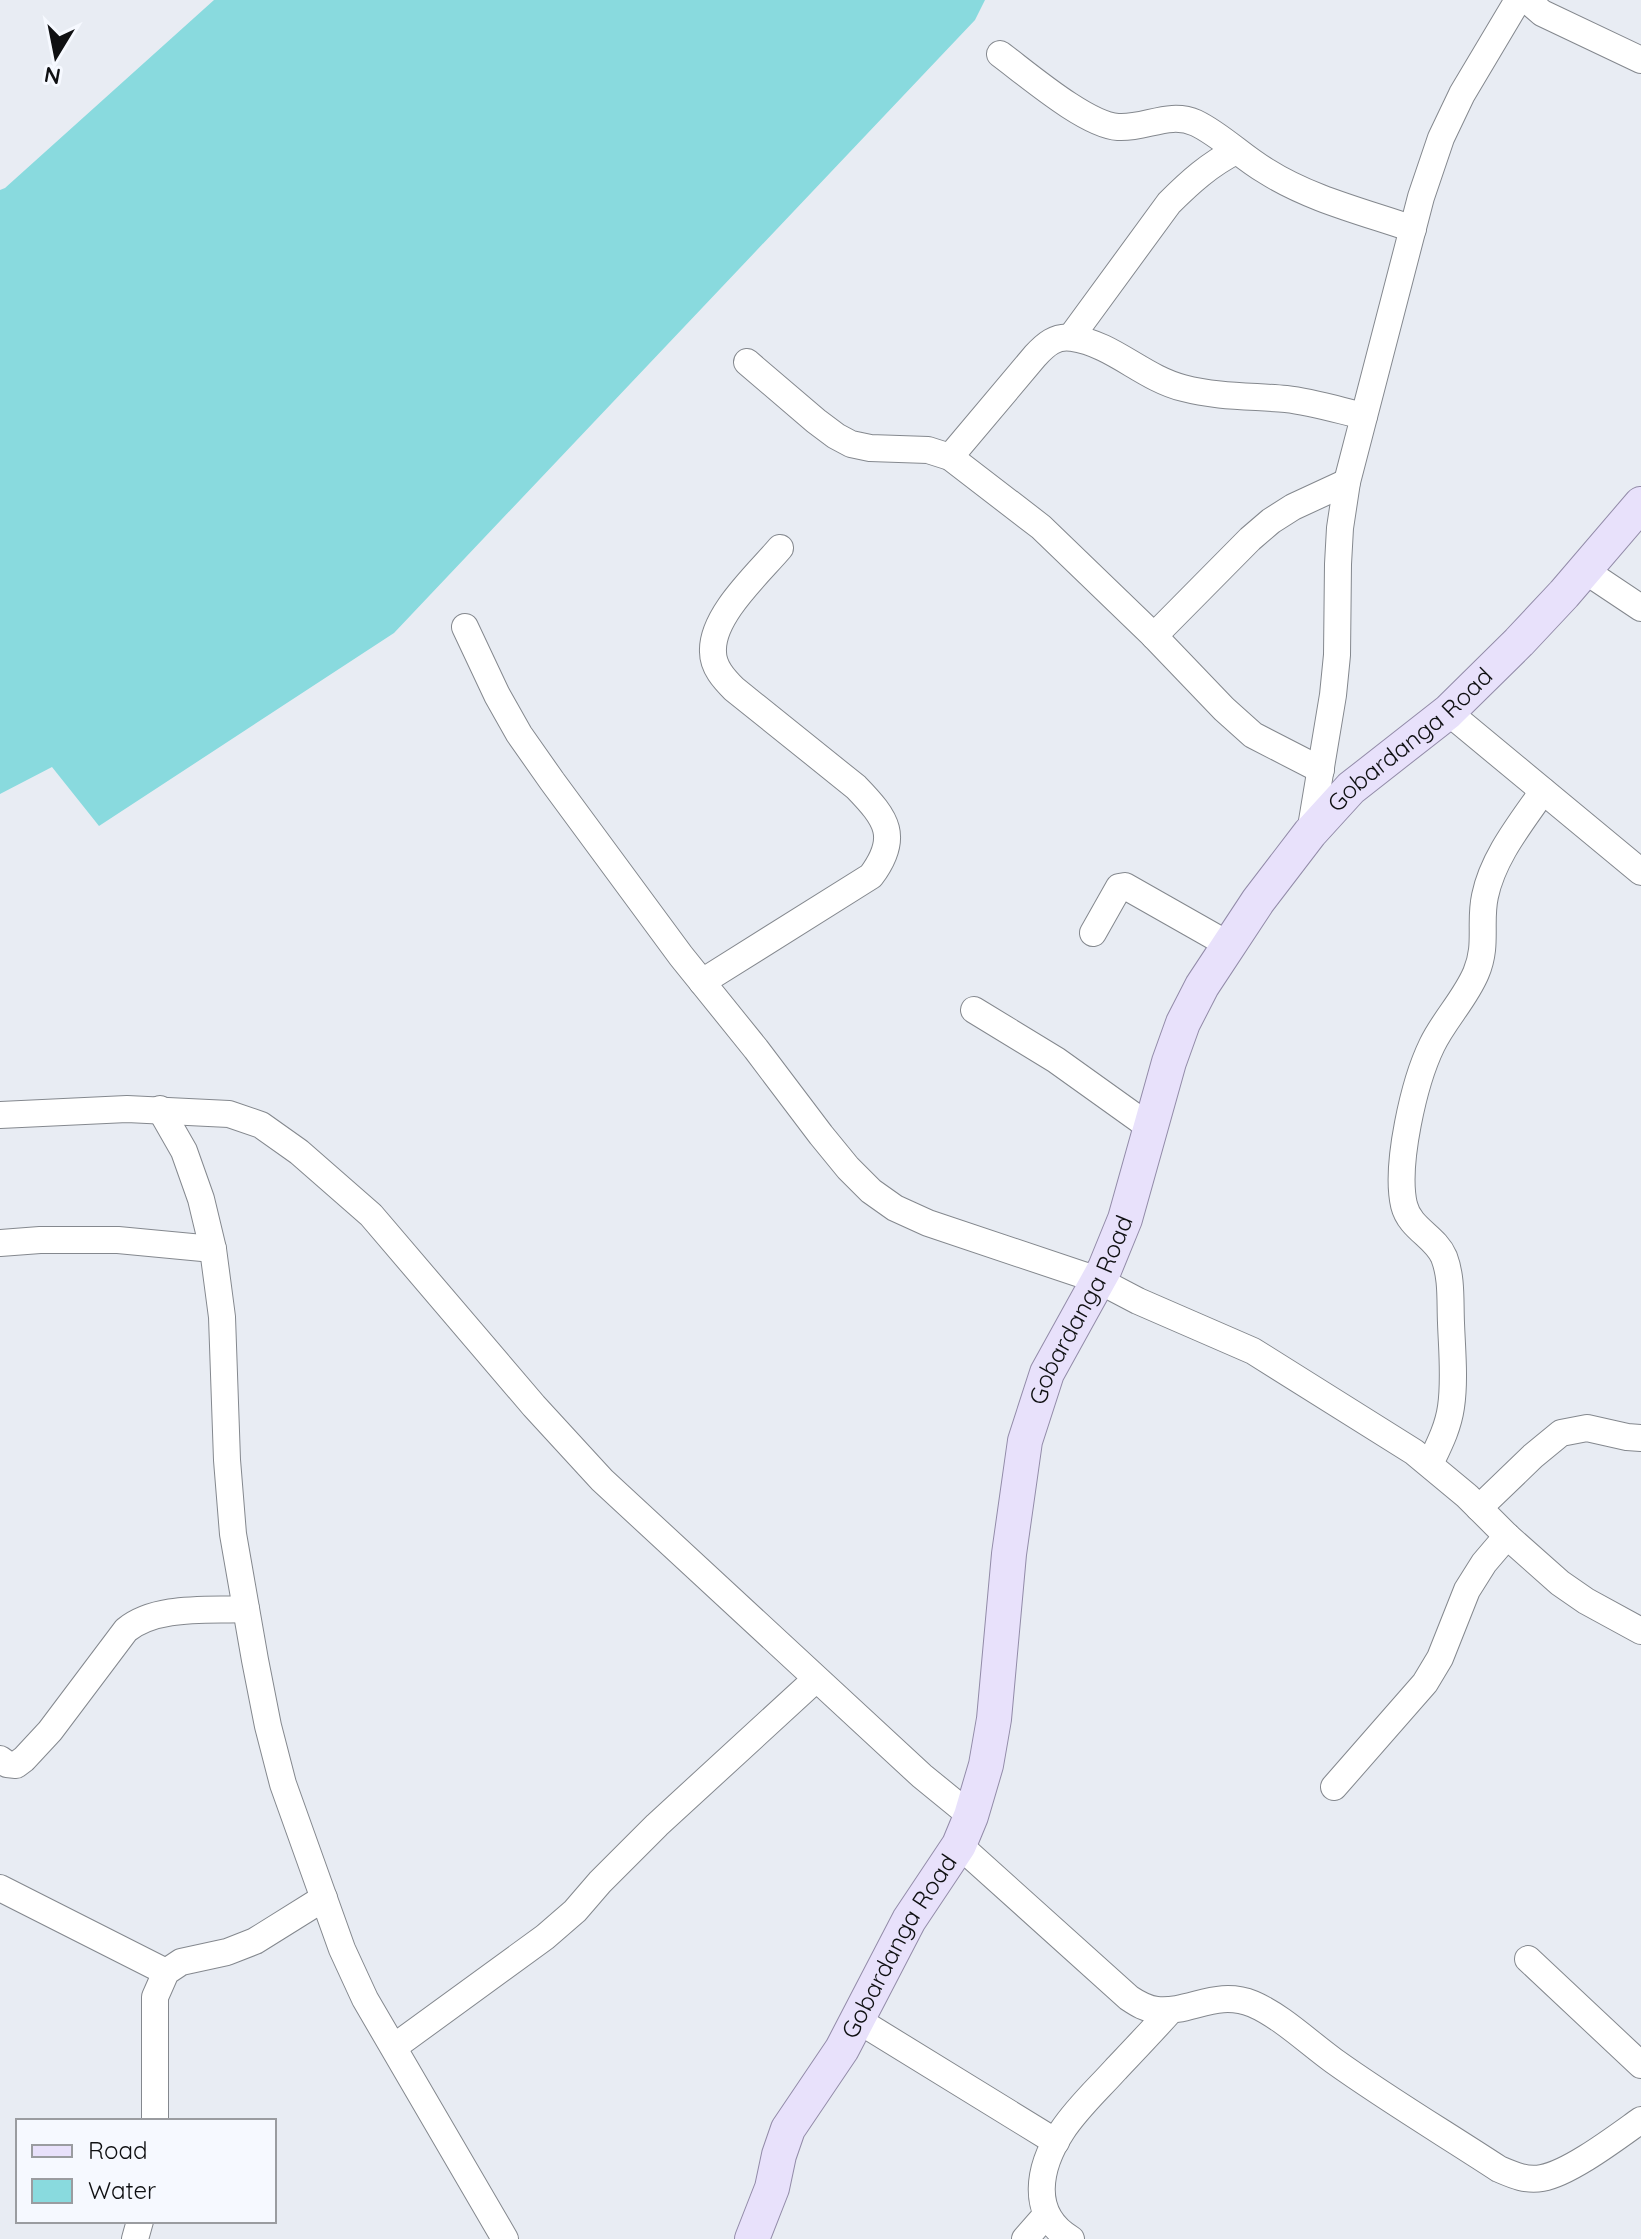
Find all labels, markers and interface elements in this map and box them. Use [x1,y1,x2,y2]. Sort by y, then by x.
north arrow [16,16,96,96]
text: N [42,61,63,91]
street label: Gobardanga Road [1321,661,1498,818]
street label: Gobardanga Road [1022,1211,1139,1408]
street label: Gobardanga Road [834,1848,963,2043]
legend [16,2119,276,2223]
text: Road [88,2135,148,2165]
text: Water [88,2175,156,2205]

